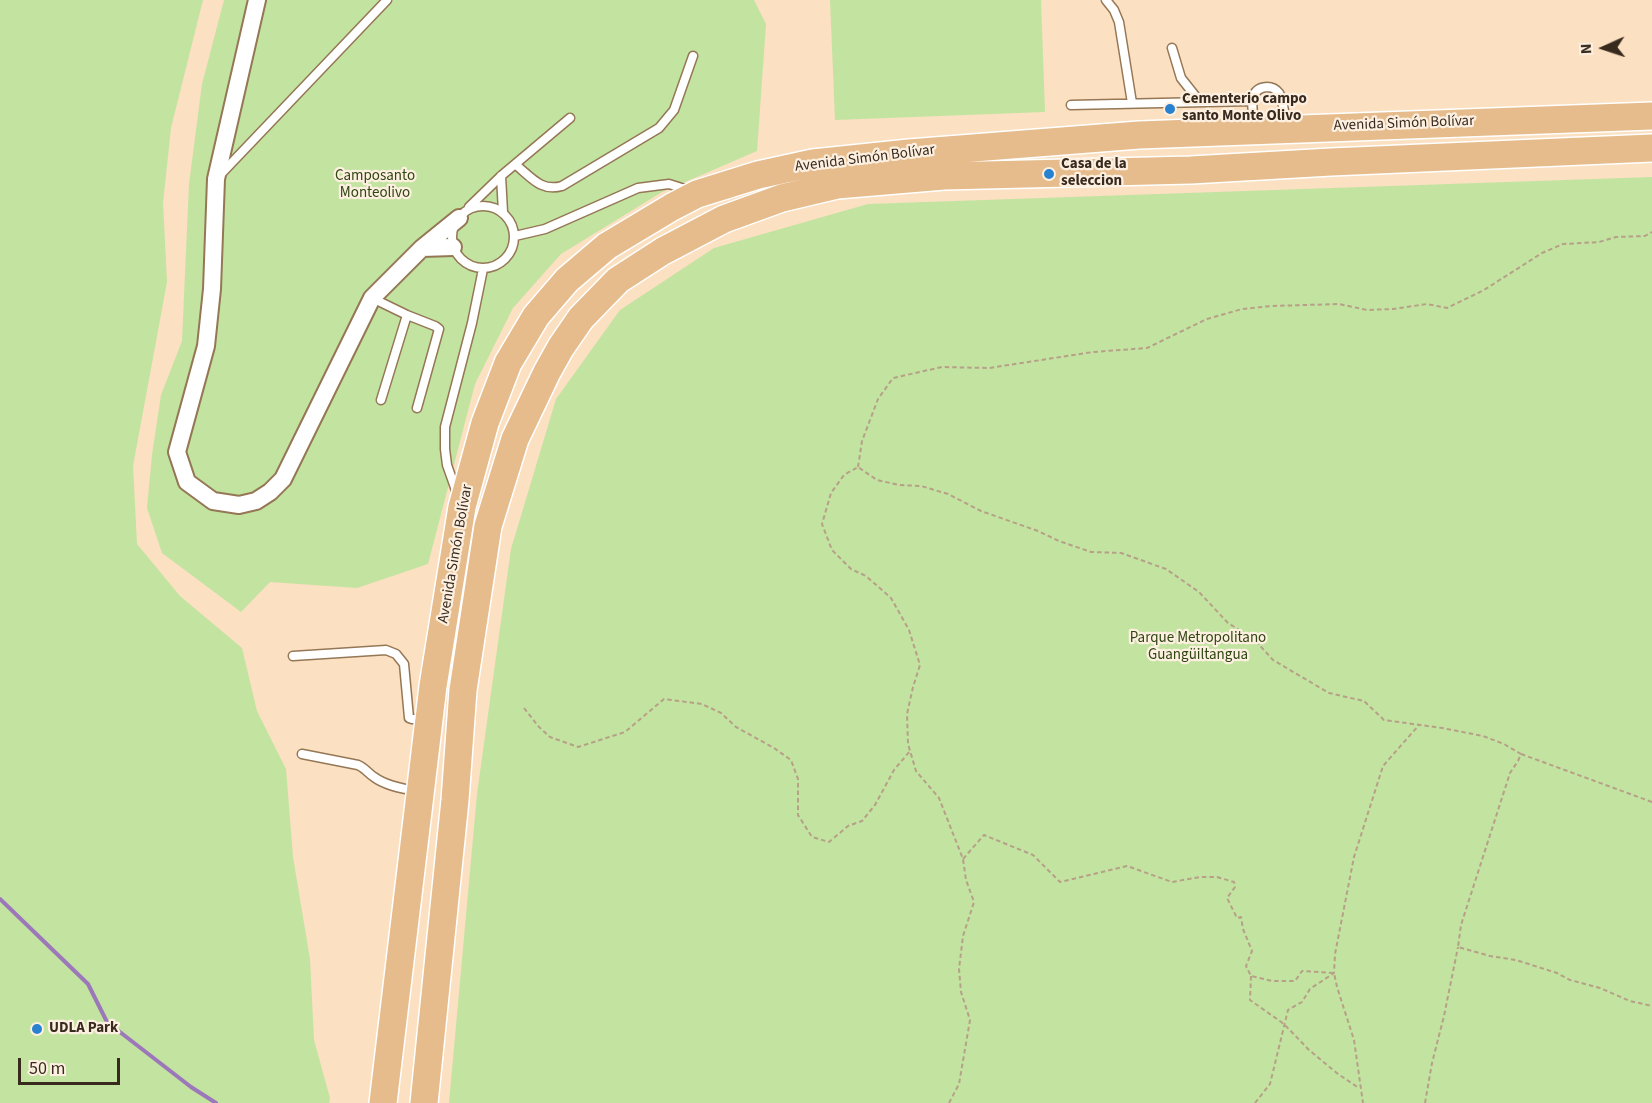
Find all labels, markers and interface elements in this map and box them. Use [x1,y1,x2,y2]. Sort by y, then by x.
north arrow [1574,18,1634,78]
text: N [1575,43,1597,55]
place label: Cementerio campo santo Monte Olivo [1182,91,1307,126]
marker: Cementerio campo santo Monte Olivo [1163,102,1177,116]
street label: Avenida Simón Bolívar [1333,113,1475,135]
street label: Avenida Simón Bolívar [794,141,936,177]
place label: Casa de la seleccion [1061,156,1127,191]
marker: Casa de la seleccion [1042,167,1056,181]
park label: Camposanto Monteolivo [335,168,415,203]
street label: Avenida Simón Bolívar [435,483,477,625]
park label: Parque Metropolitano Guangüiltangua [1130,630,1266,665]
place label: UDLA Park [49,1020,118,1038]
marker: UDLA Park [30,1022,44,1036]
scale bar [21,1046,123,1084]
text: 50 m [29,1056,65,1081]

